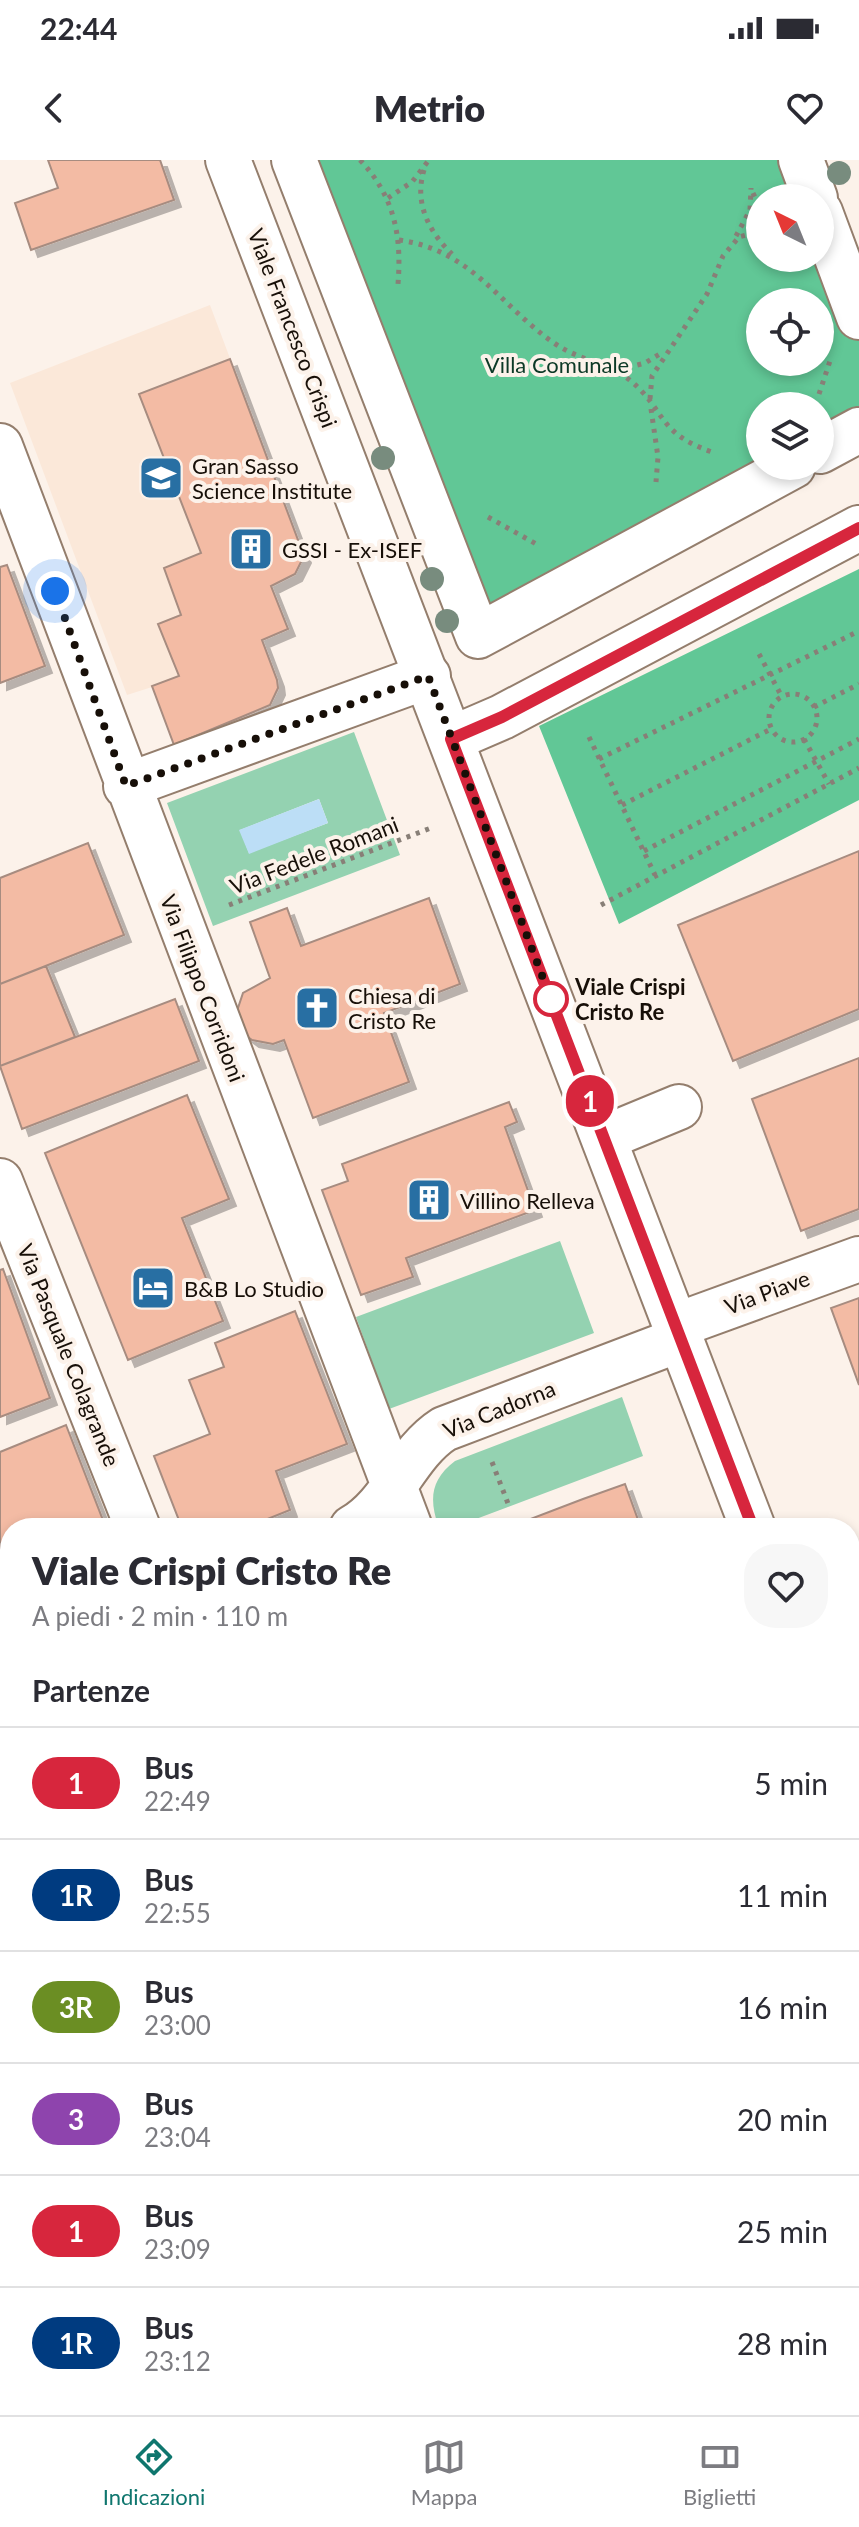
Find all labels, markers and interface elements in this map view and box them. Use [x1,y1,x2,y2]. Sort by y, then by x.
text: 22:44 [40,10,117,46]
icon: back [32,86,76,130]
text: Metrio [374,86,485,130]
icon: heart [783,86,827,130]
north arrow [746,184,834,272]
map controls [746,184,834,480]
street label: Viale Francesco Crispi [243,225,343,431]
button: locate [746,288,834,376]
park label: Villa Comunale [485,351,629,378]
button: layers [746,392,834,480]
place label: Gran Sasso Science Institute [192,452,352,504]
school or university icon: Gran Sasso Science Institute [137,454,185,502]
building icon: GSSI - Ex-ISEF [227,525,275,573]
place label: GSSI - Ex-ISEF [282,536,422,563]
your location [35,571,75,611]
street label: Via Fedele Romani [226,810,402,900]
street label: Via Filippo Corridoni [155,891,251,1085]
place label: Viale Crispi Cristo Re [574,973,686,1025]
place label: Chiesa di Cristo Re [348,982,436,1034]
marker: Viale Crispi Cristo Re [534,982,568,1016]
church icon: Chiesa di Cristo Re [293,984,341,1032]
line badge: 1 [564,1075,616,1127]
text: 1 [582,1084,598,1118]
building icon: Villino Relleva [405,1176,453,1224]
place label: Villino Relleva [460,1187,595,1214]
street label: Via Pasquale Colagrande [12,1240,126,1470]
hotel icon: B&B Lo Studio [129,1264,177,1312]
street label: Via Piave [721,1264,813,1320]
place label: B&B Lo Studio [184,1275,324,1302]
street label: Via Cadorna [439,1374,559,1444]
button: heart [744,1544,828,1628]
text: Viale Crispi Cristo Re [32,1547,391,1593]
text: A piedi · 2 min · 110 m [32,1600,288,1632]
text: Partenze [32,1672,150,1708]
text: Bus [144,1749,194,1785]
text: 5 min [754,1765,828,1801]
text: 1 [68,1766,84,1800]
text: 22:49 [144,1785,211,1817]
text: Bus [144,1861,194,1897]
text: 11 min [737,1877,828,1913]
text: 1R [59,1878,93,1912]
text: 22:55 [144,1897,211,1929]
text: Bus [144,1973,194,2009]
text: 16 min [737,1989,828,2025]
text: 3R [59,1990,93,2024]
text: 23:00 [144,2009,211,2041]
text: Bus [144,2085,194,2121]
text: 20 min [737,2101,828,2137]
text: 3 [68,2102,84,2136]
text: 23:04 [144,2121,211,2153]
text: Bus [144,2197,194,2233]
text: 25 min [737,2213,828,2249]
text: 1 [68,2214,84,2248]
text: 23:09 [144,2233,211,2265]
text: Bus [144,2309,194,2345]
text: 28 min [737,2325,828,2361]
text: 1R [59,2326,93,2360]
text: 23:12 [144,2345,211,2377]
tab: Indicazioni [103,2435,205,2510]
tab: Mappa [411,2435,477,2510]
tab: Biglietti [683,2435,756,2510]

